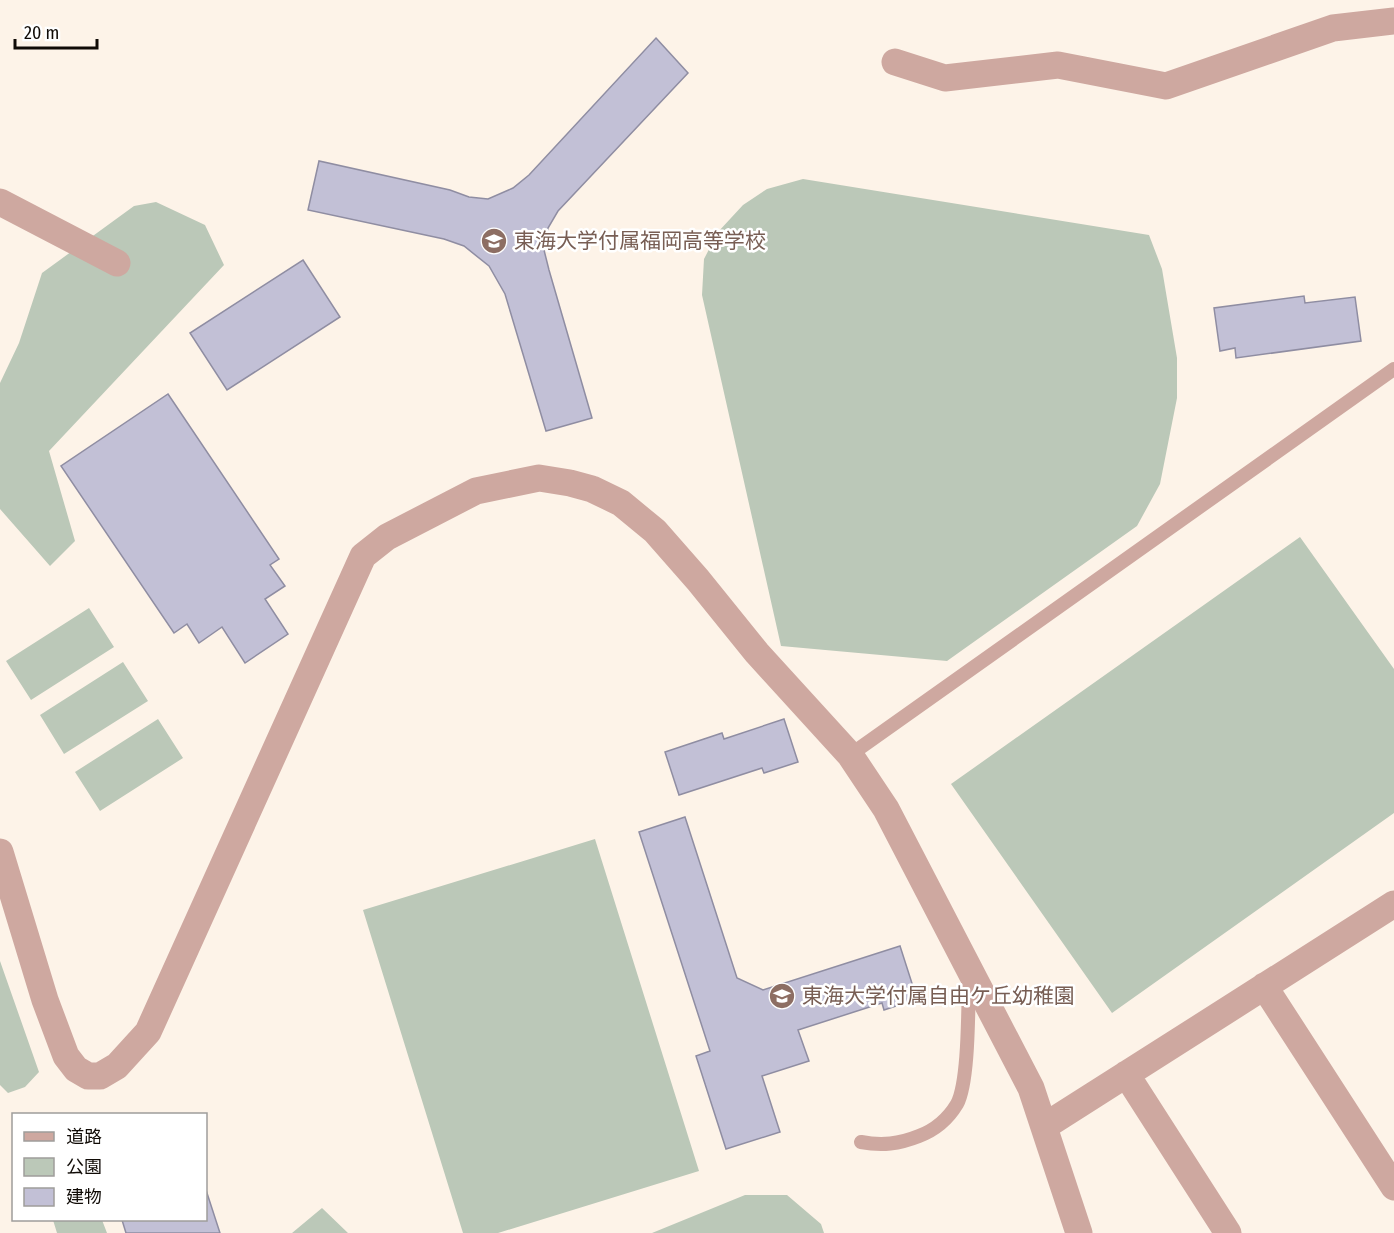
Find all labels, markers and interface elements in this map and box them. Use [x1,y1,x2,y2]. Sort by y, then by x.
scale bar [15,12,98,50]
text: 20 m [24,22,59,44]
school or university icon: 東海大学付属福岡高等学校 [479,226,509,256]
place label: 東海大学付属福岡高等学校 [514,228,766,254]
school or university icon: 東海大学付属自由ケ丘幼稚園 [767,981,797,1011]
place label: 東海大学付属自由ケ丘幼稚園 [802,983,1075,1009]
legend [12,1113,207,1221]
text: 道路 [66,1126,102,1148]
text: 公園 [66,1156,102,1178]
text: 建物 [66,1186,102,1208]

